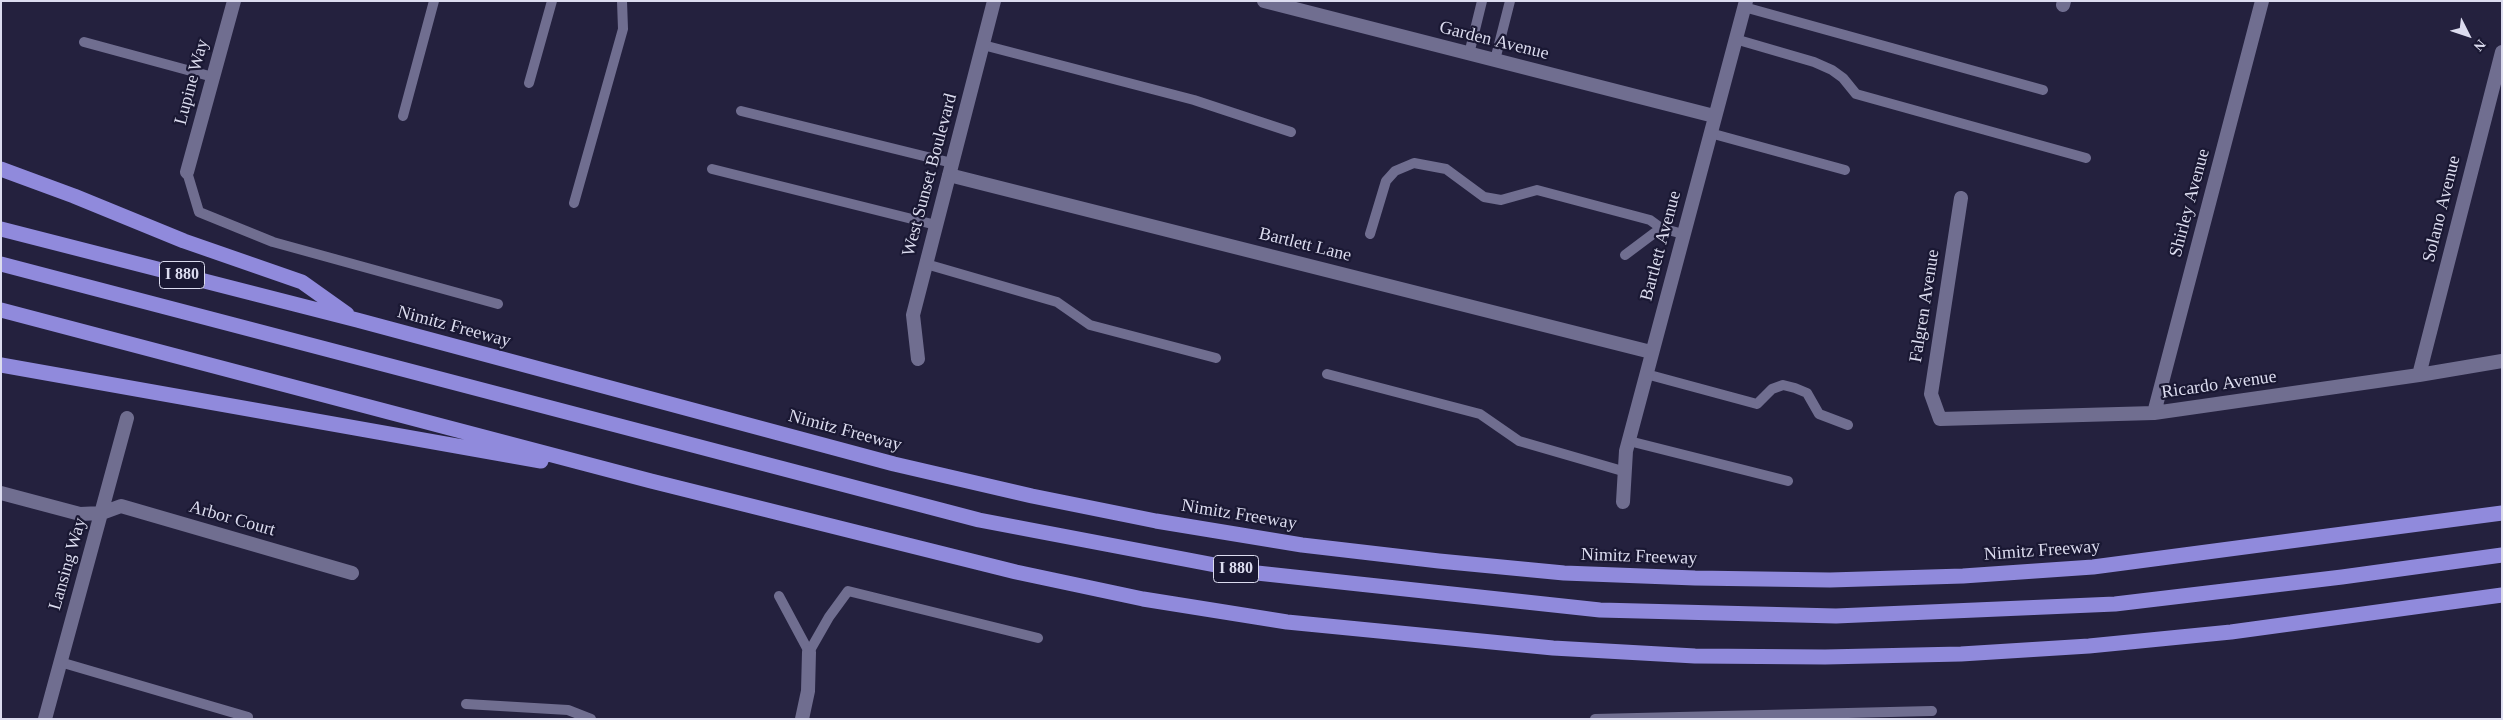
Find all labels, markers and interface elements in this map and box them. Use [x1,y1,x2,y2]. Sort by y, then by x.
north arrow [2443,10,2493,60]
street label: Garden Avenue [1437,17,1551,65]
text: N [2471,36,2489,54]
street label: Lupine Way [170,37,214,127]
street label: West Sunset Boulevard [898,91,962,259]
street label: Shirley Avenue [2165,147,2215,259]
street label: Solano Avenue [2418,153,2466,265]
street label: Bartlett Avenue [1636,189,1686,303]
street label: Bartlett Lane [1257,223,1353,267]
street label: Falgren Avenue [1905,248,1945,364]
road number: I 880 [160,262,204,288]
street label: Nimitz Freeway [395,301,513,353]
street label: Ricardo Avenue [2160,366,2278,404]
street label: Nimitz Freeway [786,405,904,457]
street label: Nimitz Freeway [1180,495,1298,535]
street label: Arbor Court [186,496,278,542]
street label: Lansing Way [45,515,91,613]
street label: Nimitz Freeway [1983,536,2101,566]
street label: Nimitz Freeway [1580,544,1698,570]
road number: I 880 [1214,556,1258,582]

